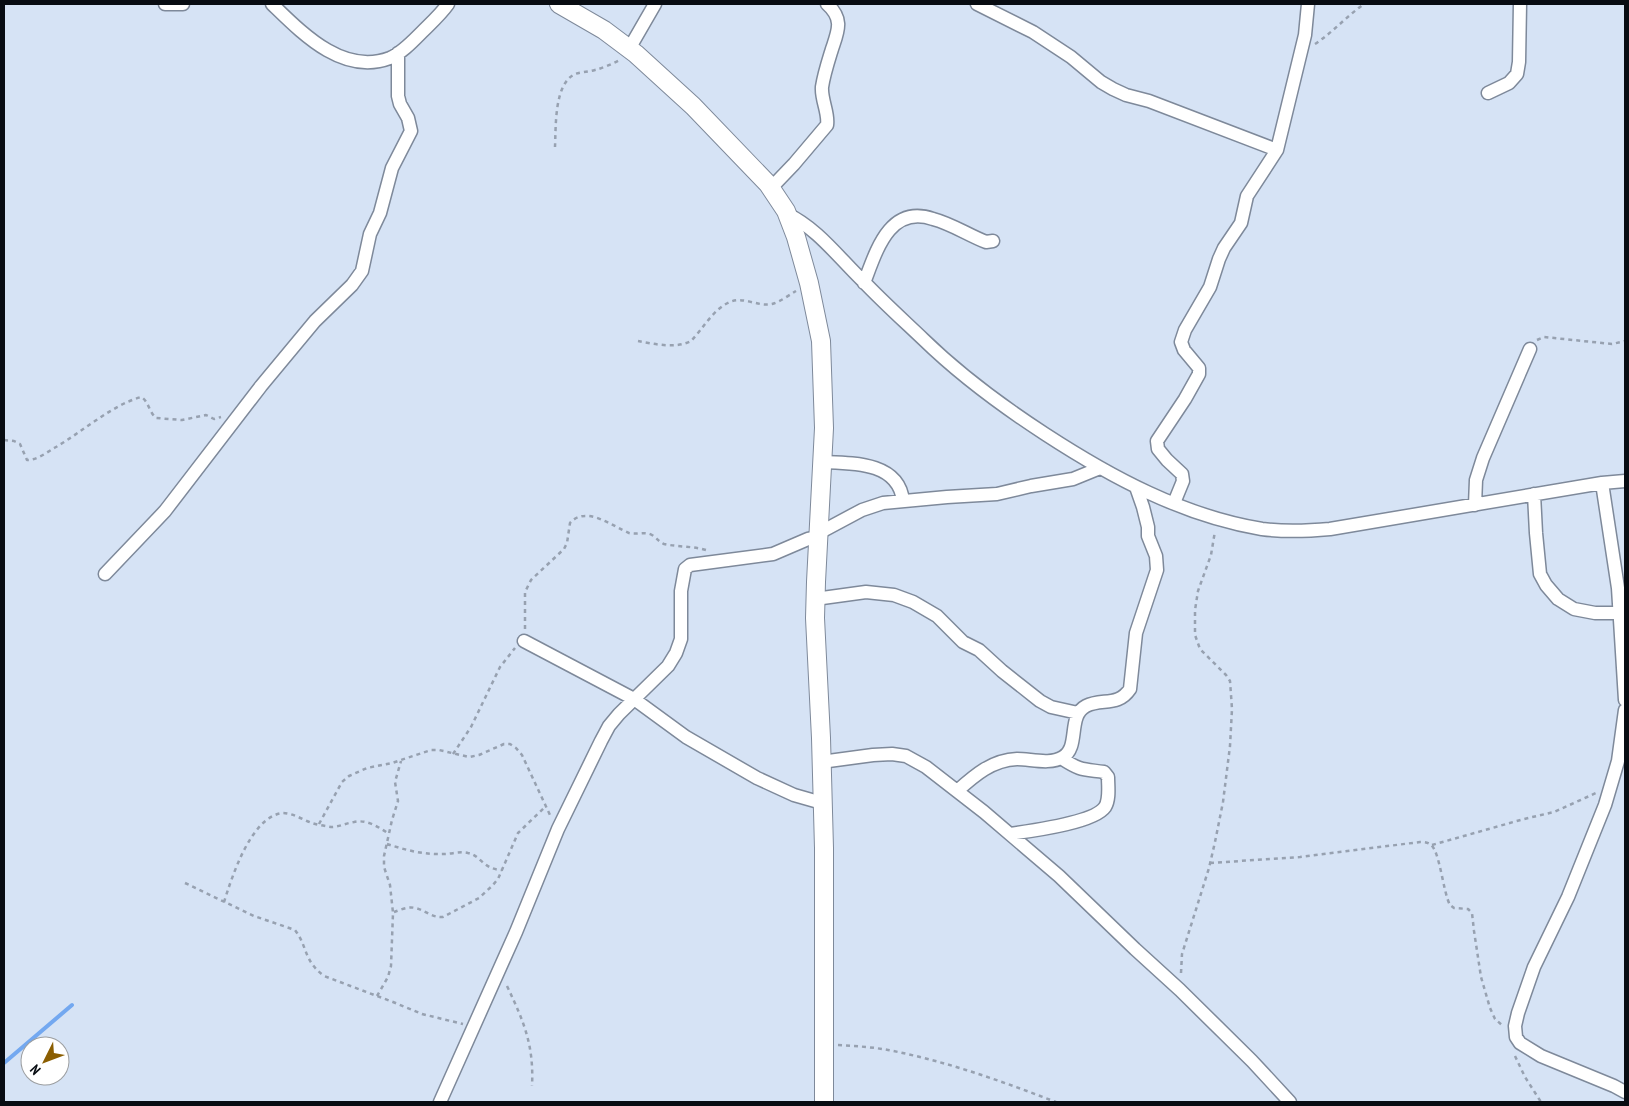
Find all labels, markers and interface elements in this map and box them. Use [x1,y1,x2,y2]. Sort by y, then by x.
north arrow [20,1036,70,1086]
text: N [26,1061,45,1079]

